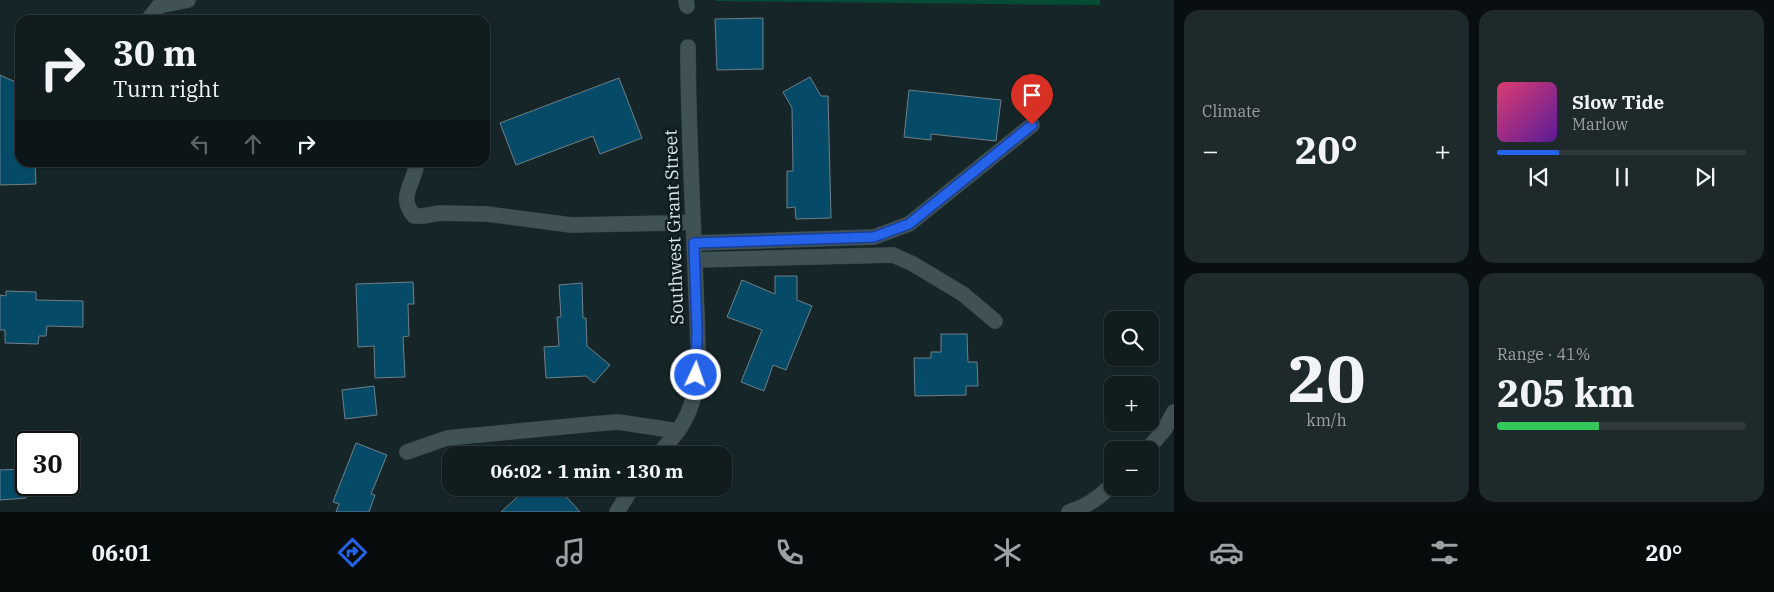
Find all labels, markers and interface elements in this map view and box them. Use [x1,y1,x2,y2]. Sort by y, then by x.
text: 30 m [113,30,197,76]
icon: right [30,35,95,100]
text: Turn right [113,74,220,103]
pin [1011,74,1053,125]
icon: arrive [1018,81,1046,109]
text: Slow Tide [1572,90,1664,114]
text: Climate [1202,101,1260,121]
text: Marlow [1572,114,1628,134]
text: 20° [1295,125,1358,174]
street label: Southwest Grant Street [659,129,688,325]
icon: left [186,130,214,158]
icon: ahead [239,130,267,158]
icon: right [292,130,320,158]
text: − [1202,132,1219,169]
text: + [1434,132,1451,169]
icon: previous [1525,163,1553,191]
icon: pause [1608,163,1636,191]
icon: next [1691,163,1719,191]
map controls [1104,311,1159,496]
button: search [1104,311,1159,366]
text: 20 [1287,335,1366,420]
text: Range · 41% [1497,344,1590,364]
position arrow [669,348,721,400]
text: 205 km [1497,368,1635,417]
button: + [1104,376,1159,431]
text: km/h [1306,410,1347,430]
speed limit sign: 30 [15,431,80,496]
button: − [1104,441,1159,496]
text: 06:02 · 1 min · 130 m [491,459,683,483]
icon: directions [335,535,370,570]
icon: music [553,535,588,570]
icon: phone [772,535,807,570]
icon: climate [990,535,1025,570]
icon: car [1209,535,1244,570]
icon: filters [1427,535,1462,570]
text: 06:01 [92,538,151,567]
text: 20° [1645,538,1682,567]

